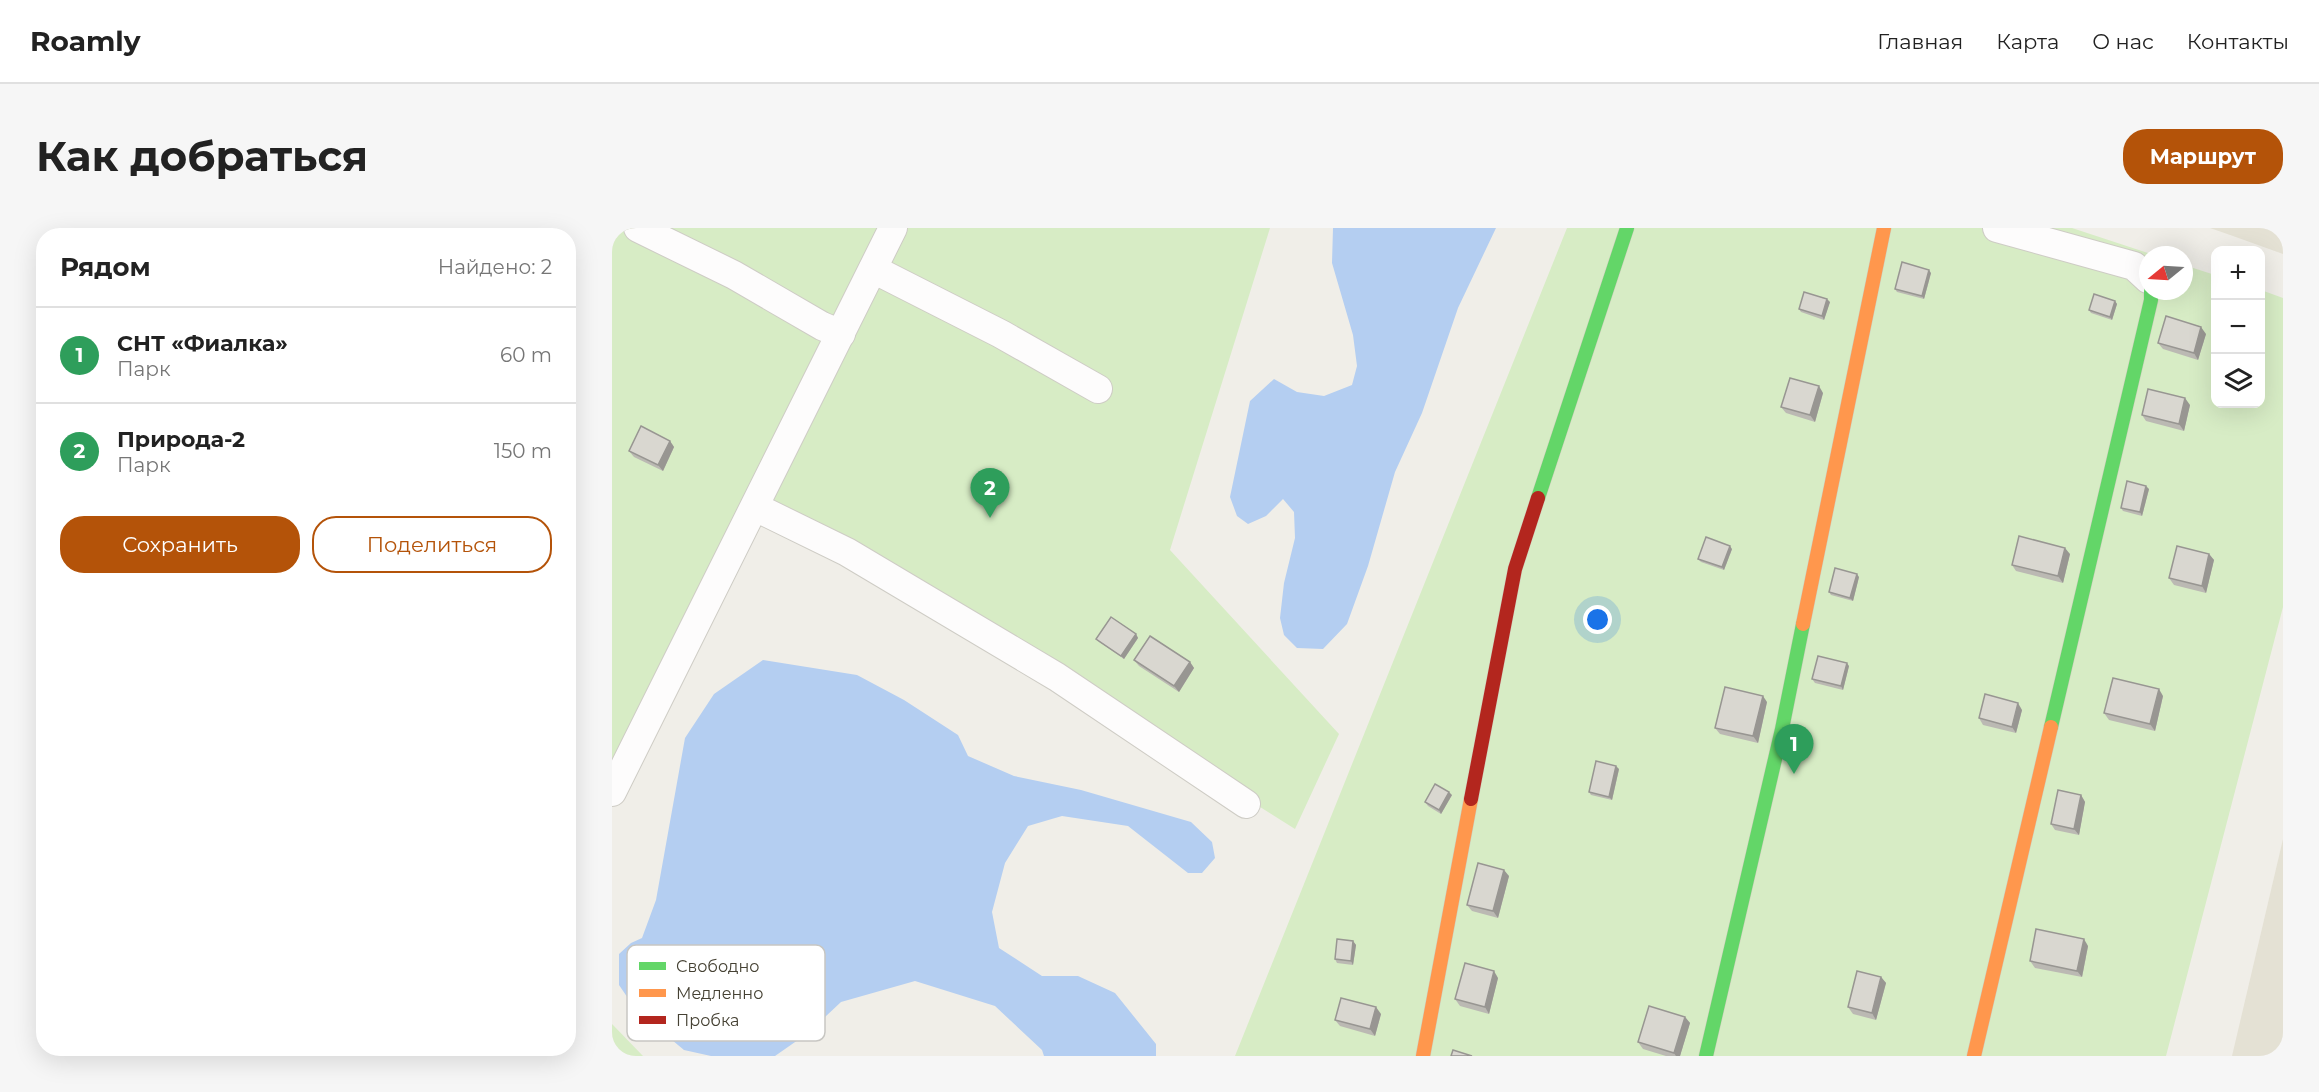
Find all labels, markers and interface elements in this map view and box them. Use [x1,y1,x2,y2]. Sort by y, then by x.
text: Roamly [30,24,140,58]
text: Главная [1877,29,1963,54]
text: Карта [1996,29,2059,54]
text: О нас [2092,29,2154,54]
text: Контакты [2187,29,2289,54]
button: Маршрут [2123,129,2283,184]
text: Как добраться [36,130,368,182]
north arrow [2139,246,2193,300]
map controls [2211,246,2265,408]
button: + [2211,246,2265,300]
text: Рядом [60,251,151,283]
text: Найдено: 2 [438,255,552,279]
button: − [2211,300,2265,354]
text: СНТ «Фиалка» [117,330,288,357]
text: 1 [76,343,83,367]
text: 60 m [500,343,552,367]
button: layers [2211,354,2265,408]
text: Парк [117,357,171,381]
text: Природа-2 [117,426,245,453]
text: 2 [74,439,85,463]
text: 150 m [494,439,552,463]
text: Парк [117,453,171,477]
pin: 2 [970,468,1010,518]
button: Сохранить [60,516,300,573]
button: Поделиться [312,516,552,573]
your location [1583,605,1612,634]
pin: 1 [1774,724,1814,774]
legend [627,945,825,1041]
text: Свободно [676,957,759,976]
text: Медленно [676,984,763,1003]
text: Пробка [676,1011,739,1030]

